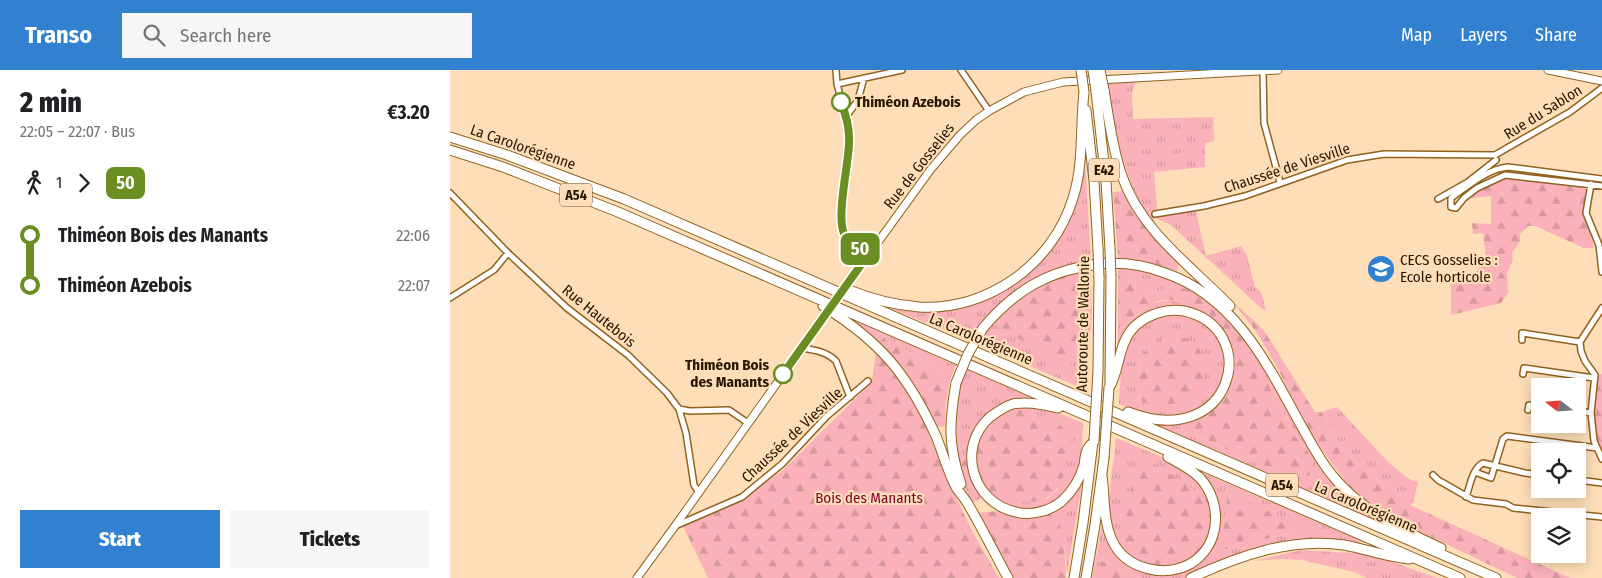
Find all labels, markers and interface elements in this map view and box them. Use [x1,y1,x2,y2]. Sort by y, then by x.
search box [122,13,472,58]
text: Transo [25,21,92,49]
icon: search [140,21,168,49]
text: Search here [180,24,272,47]
text: Map [1401,24,1432,46]
text: Layers [1460,24,1507,46]
text: Share [1535,24,1577,46]
street label: Rue du Sablon [1501,81,1585,143]
text: 2 min [20,86,82,119]
marker: Thiméon Azebois [831,92,851,112]
place label: Thiméon Azebois [855,93,961,111]
text: €3.20 [387,101,430,124]
street label: Rue de Gosselies [880,119,958,213]
street label: La Carolorégienne [468,121,578,173]
text: 22:05 – 22:07 · Bus [20,122,135,141]
street label: Chaussée de Viesville [1222,139,1352,197]
road number: E42 [1089,158,1119,182]
icon: walk [20,169,48,197]
icon: forward [70,169,98,197]
text: 50 [116,172,135,194]
text: 1 [56,173,62,192]
road number: A54 [560,184,592,206]
text: Thiméon Bois des Manants [58,224,268,247]
text: 22:06 [396,226,430,245]
line badge: 50 [838,233,882,265]
text: 50 [851,238,869,260]
place label: CECS Gosselies : Ecole horticole [1400,251,1498,286]
school or university icon: CECS Gosselies : Ecole horticole [1366,254,1396,284]
street label: Autoroute de Wallonie [1073,256,1093,392]
text: Thiméon Azebois [58,274,192,297]
text: 22:07 [398,276,430,295]
street label: Rue Hautebois [559,281,639,351]
street label: La Carolorégienne [927,309,1035,369]
place label: Thiméon Bois des Manants [685,356,769,391]
marker: Thiméon Bois des Manants [773,364,793,384]
north arrow [1531,378,1586,432]
map controls [1531,378,1586,563]
street label: Chaussée de Viesville [738,384,846,486]
button: locate [1531,443,1586,498]
road number: A54 [1266,474,1298,496]
street label: La Carolorégienne [1312,477,1420,537]
park label: Bois des Manants [815,489,923,507]
button: layers [1531,508,1586,563]
button: Start [20,510,220,568]
button: Tickets [230,510,430,568]

